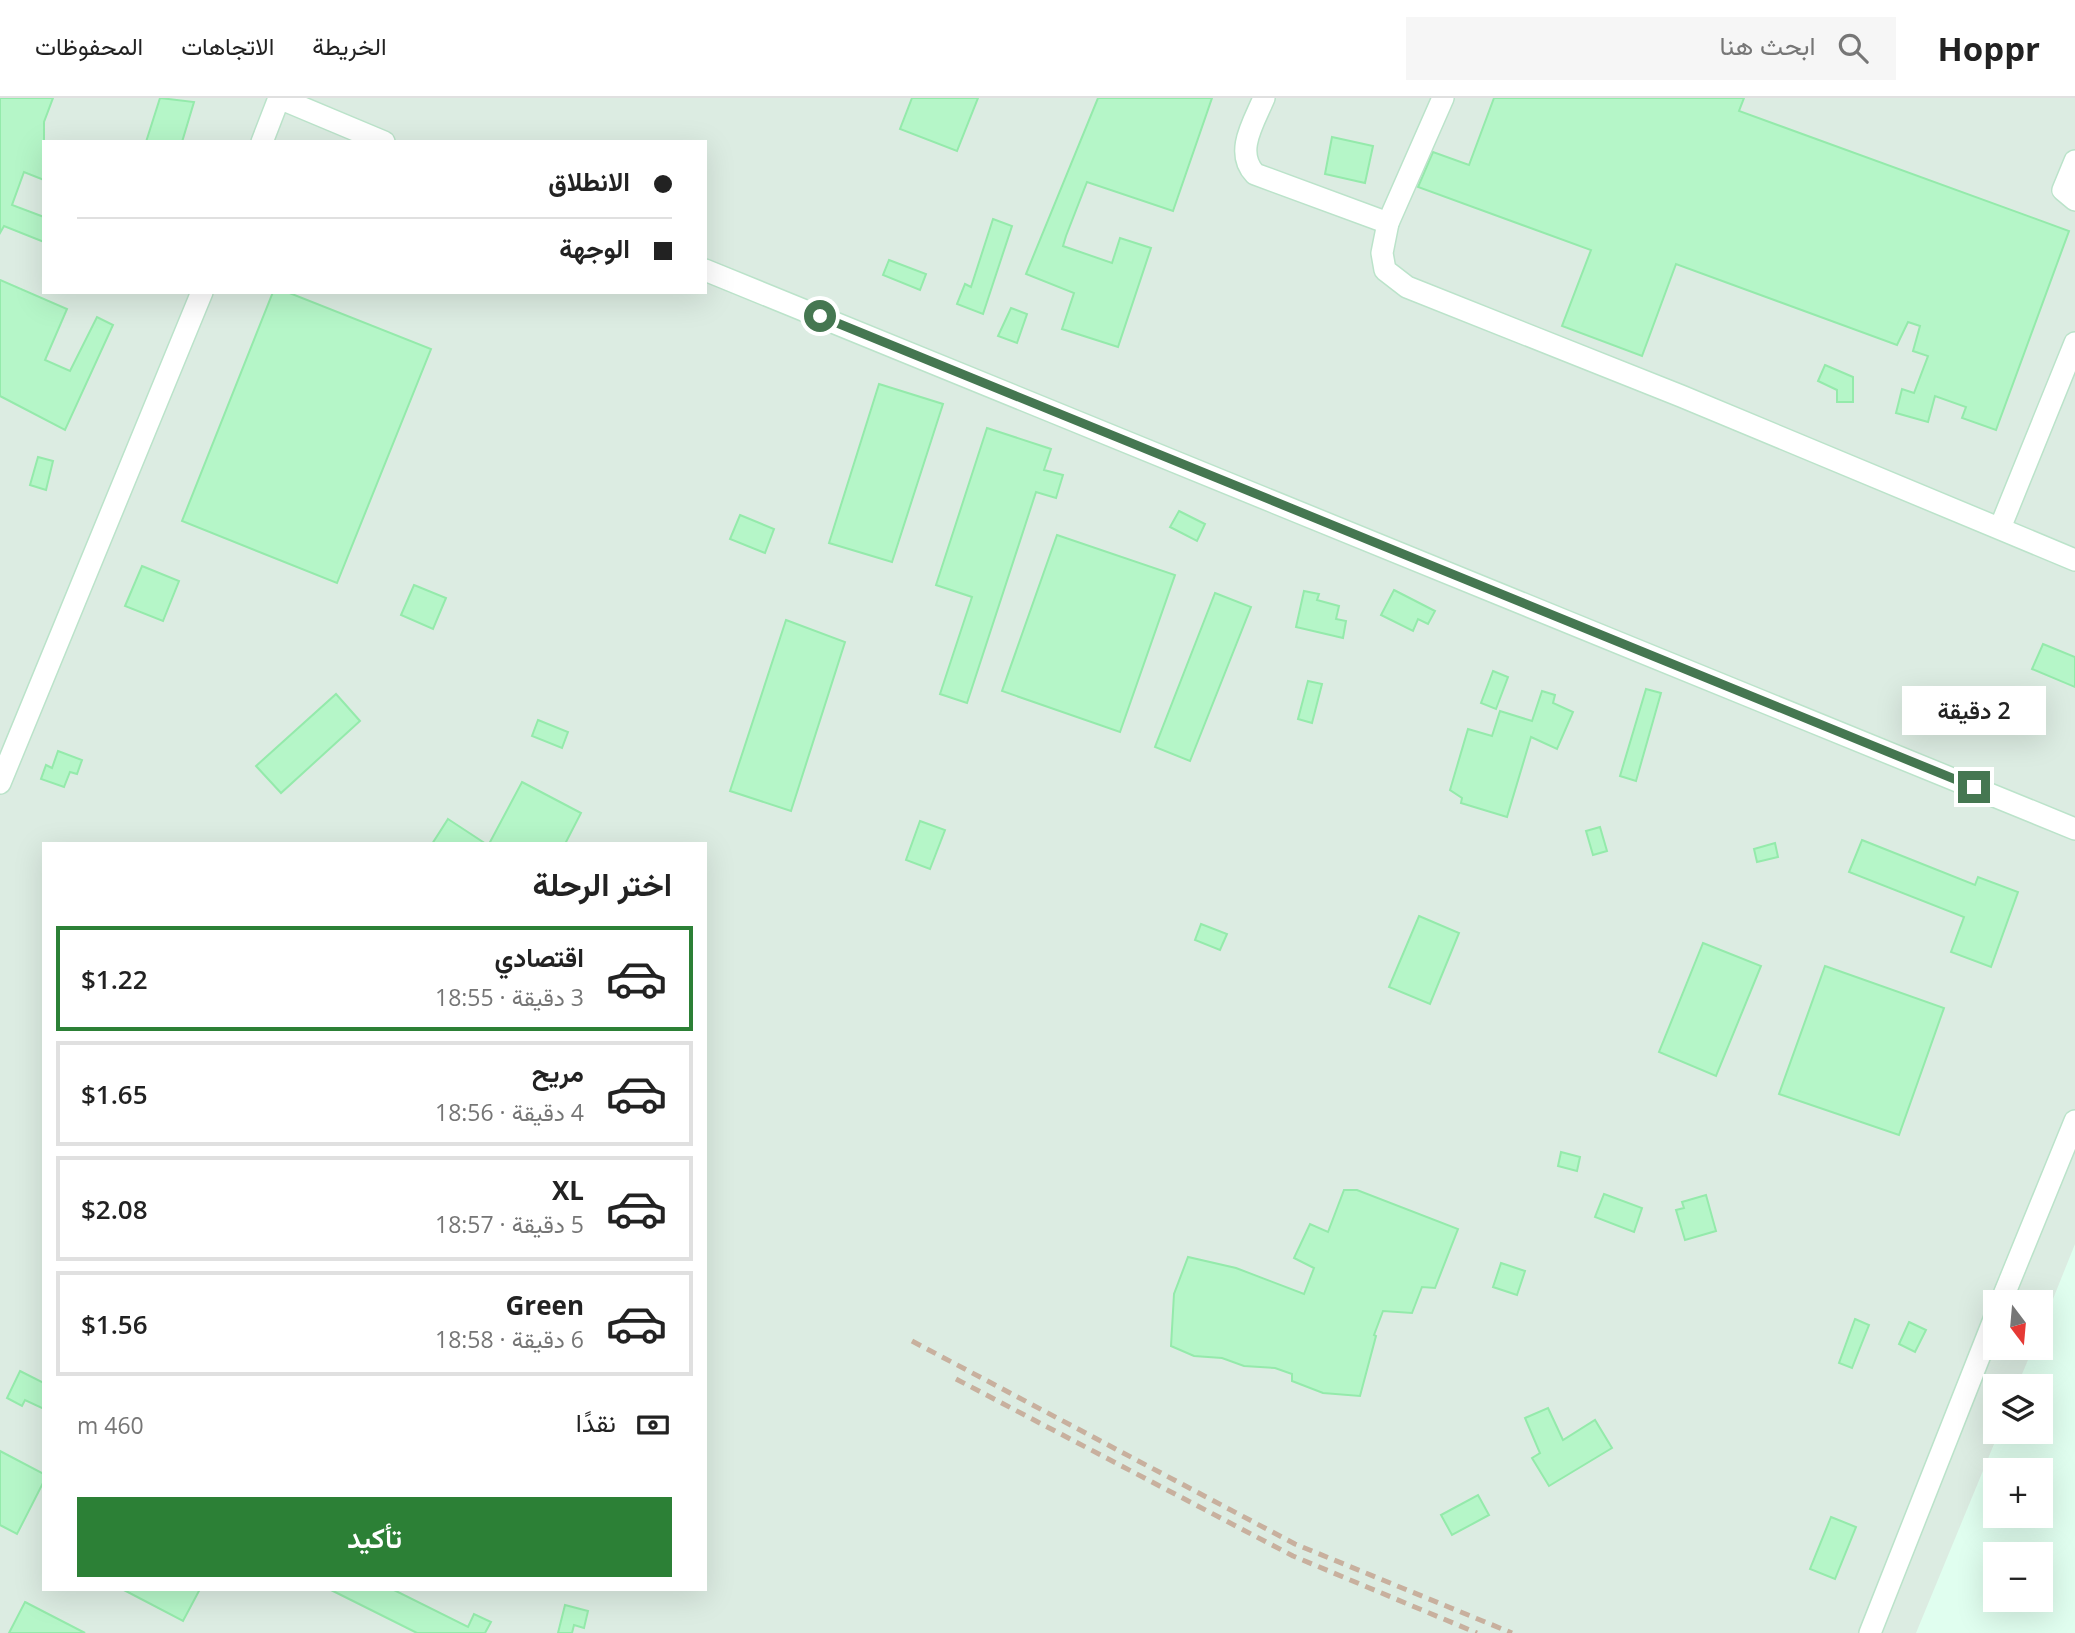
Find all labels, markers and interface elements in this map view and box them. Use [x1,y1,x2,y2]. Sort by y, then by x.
search box [1406,17,1896,80]
text: Hoppr [1938,26,2040,71]
text: ابحث هنا [1720,27,1816,63]
text: المحفوظات [35,29,143,62]
text: الاتجاهات [181,29,274,62]
text: الخريطة [312,29,387,62]
icon: search [1834,29,1872,67]
text: الانطلاق [548,163,630,199]
text: الوجهة [559,230,630,266]
route start [804,300,836,332]
callout: 2 دقيقة [1902,686,2046,734]
text: 2 دقيقة [1937,694,2011,726]
route end [1958,771,1990,803]
text: اختر الرحلة [532,862,672,905]
text: اقتصادي [495,939,584,975]
icon: car [605,947,668,1010]
text: $1.22 [81,961,148,997]
text: 3 دقيقة · 18:55 [435,981,584,1013]
text: مريح [532,1054,584,1090]
icon: car [605,1062,668,1125]
text: $1.65 [81,1076,148,1112]
text: 4 دقيقة · 18:56 [435,1096,584,1128]
text: XL [552,1172,584,1208]
icon: car [605,1177,668,1240]
text: $2.08 [81,1191,148,1227]
text: 5 دقيقة · 18:57 [435,1208,584,1240]
text: Green [506,1287,584,1323]
north arrow [1983,1290,2053,1360]
map controls [1983,1290,2053,1612]
icon: car [605,1292,668,1355]
text: $1.56 [81,1306,148,1342]
text: 6 دقيقة · 18:58 [435,1323,584,1355]
button: layers [1983,1374,2053,1444]
text: نقدًا [576,1404,616,1440]
icon: cash [634,1406,672,1444]
text: 460 m [77,1409,144,1441]
button: + [1983,1458,2053,1528]
button: تأكيد [77,1497,672,1577]
button: − [1983,1542,2053,1612]

